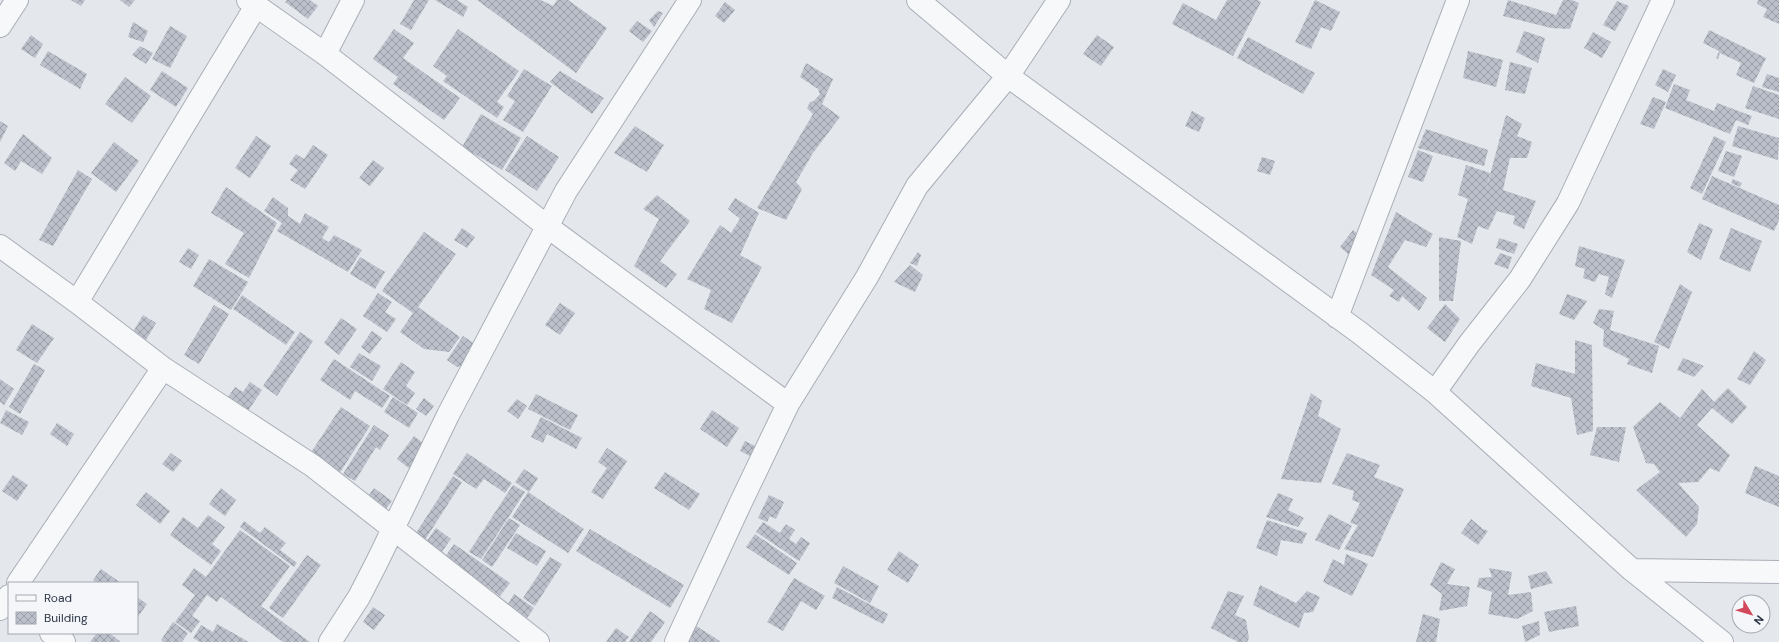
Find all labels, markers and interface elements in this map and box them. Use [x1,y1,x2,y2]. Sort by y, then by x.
legend [8,582,138,634]
text: Road [44,590,72,606]
north arrow [1731,594,1771,634]
text: Building [44,610,88,626]
text: N [1751,613,1767,628]

